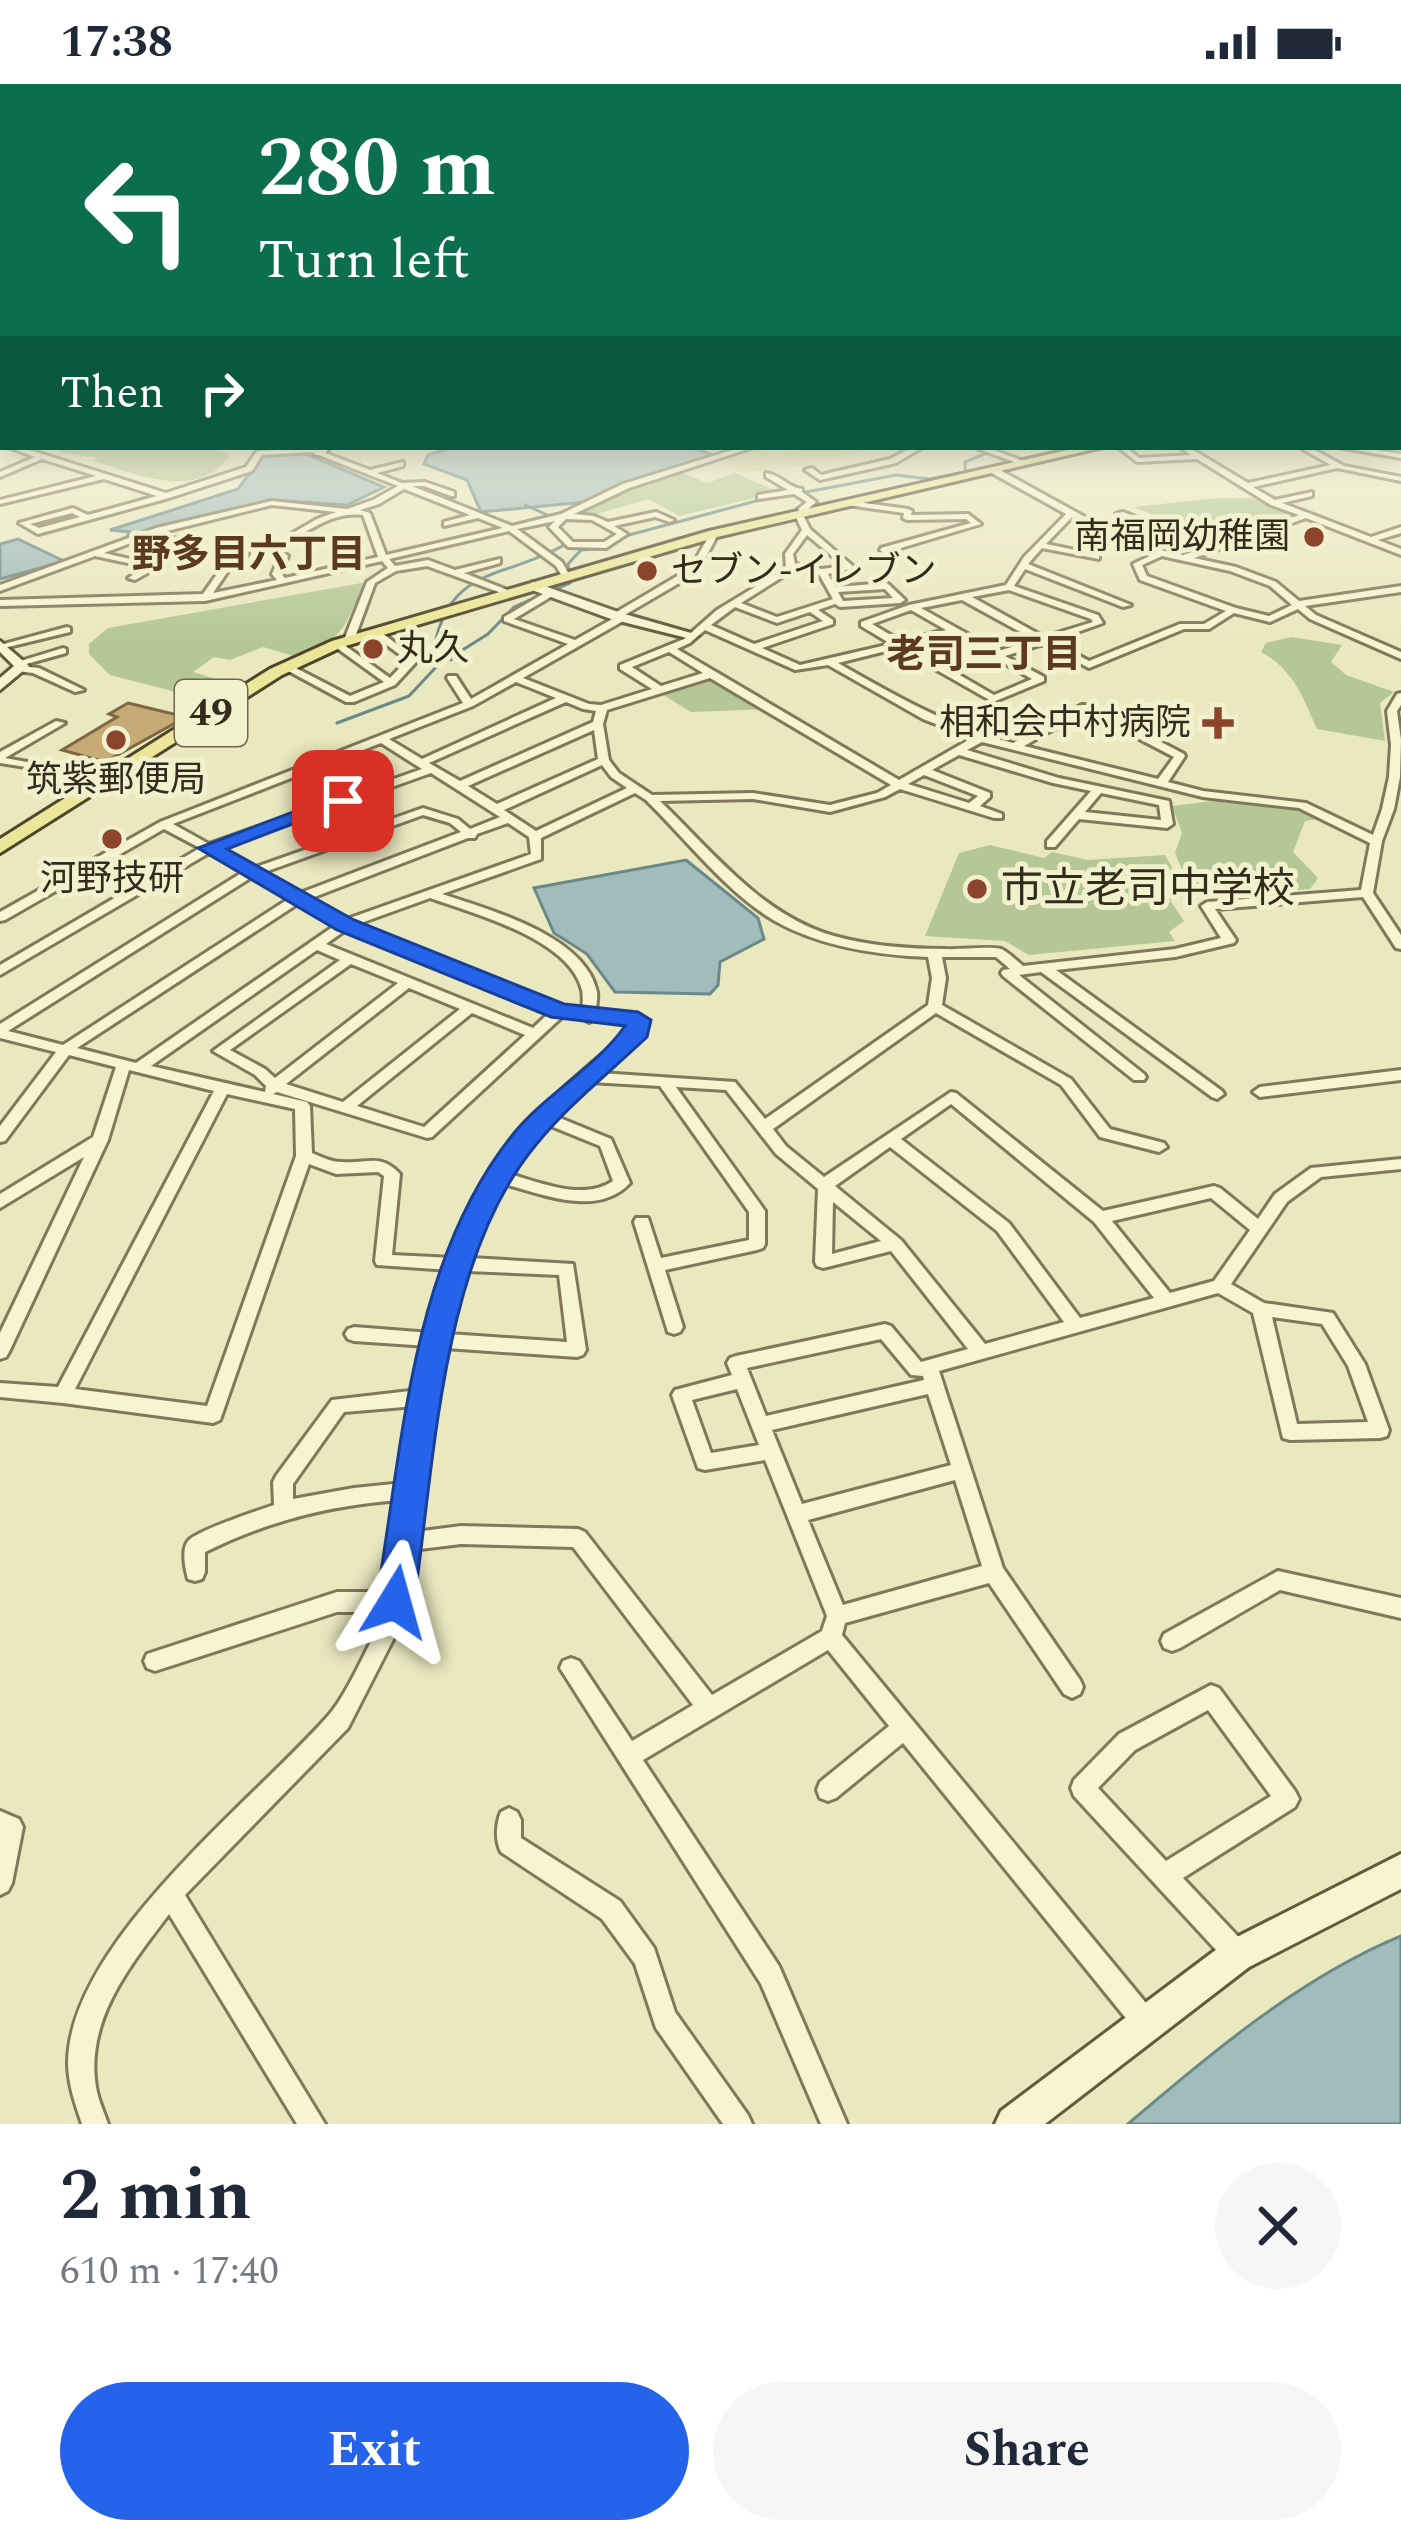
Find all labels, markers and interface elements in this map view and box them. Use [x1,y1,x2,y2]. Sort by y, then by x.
text: 17:38 [60,8,173,77]
text: 280 m [258,105,496,233]
icon: left [60,132,216,288]
text: Turn left [258,220,470,302]
text: Then [60,359,165,428]
icon: right [189,360,255,426]
place label: 南福岡幼稚園 [1074,510,1290,565]
marker: 南福岡幼稚園 [1301,524,1327,550]
district label: 野多目六丁目 [132,526,366,585]
place label: セブン-イレブン [671,544,937,599]
marker: セブン-イレブン [634,558,660,584]
place label: 丸久 [397,622,469,677]
district label: 老司三丁目 [886,626,1082,685]
marker: 丸久 [360,636,386,662]
road number: 49 [175,680,247,746]
place label: 相和会中村病院 [939,696,1191,751]
marker: 相和会中村病院 [1202,707,1234,739]
marker: 筑紫郵便局 [103,727,129,753]
pin [292,750,394,852]
place label: 筑紫郵便局 [26,753,206,808]
icon: arrive [310,768,376,834]
marker: 河野技研 [99,826,125,852]
place label: 河野技研 [40,852,184,907]
place label: 市立老司中学校 [1001,858,1295,921]
marker: 市立老司中学校 [964,876,990,902]
position arrow [332,1539,458,1665]
text: 2 min [60,2142,252,2251]
button: close [1215,2163,1341,2289]
text: 610 m · 17:40 [60,2242,279,2301]
button: Exit [60,2382,689,2520]
button: Share [713,2382,1341,2520]

